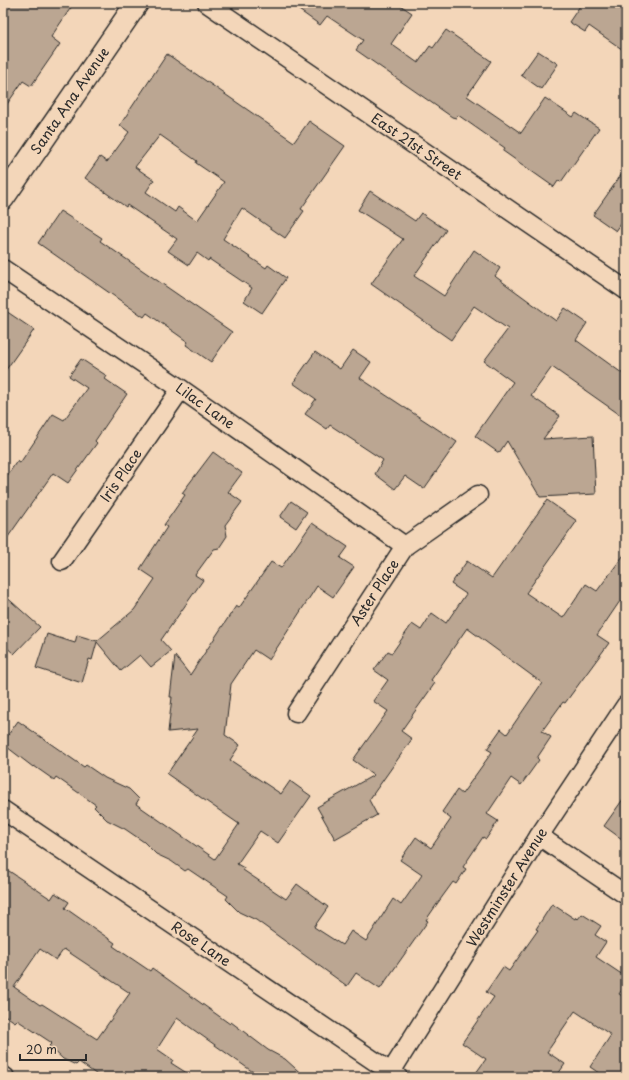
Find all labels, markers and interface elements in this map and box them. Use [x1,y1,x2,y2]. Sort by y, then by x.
street label: Santa Ana Avenue [25,43,114,158]
street label: East 21st Street [367,107,467,185]
street label: Lilac Lane [172,377,239,433]
street label: Iris Place [95,444,147,506]
street label: Aster Place [345,555,404,630]
street label: Westminster Avenue [461,823,552,951]
street label: Rose Lane [167,916,235,971]
scale bar [20,1036,86,1062]
text: 20 m [26,1040,57,1058]

